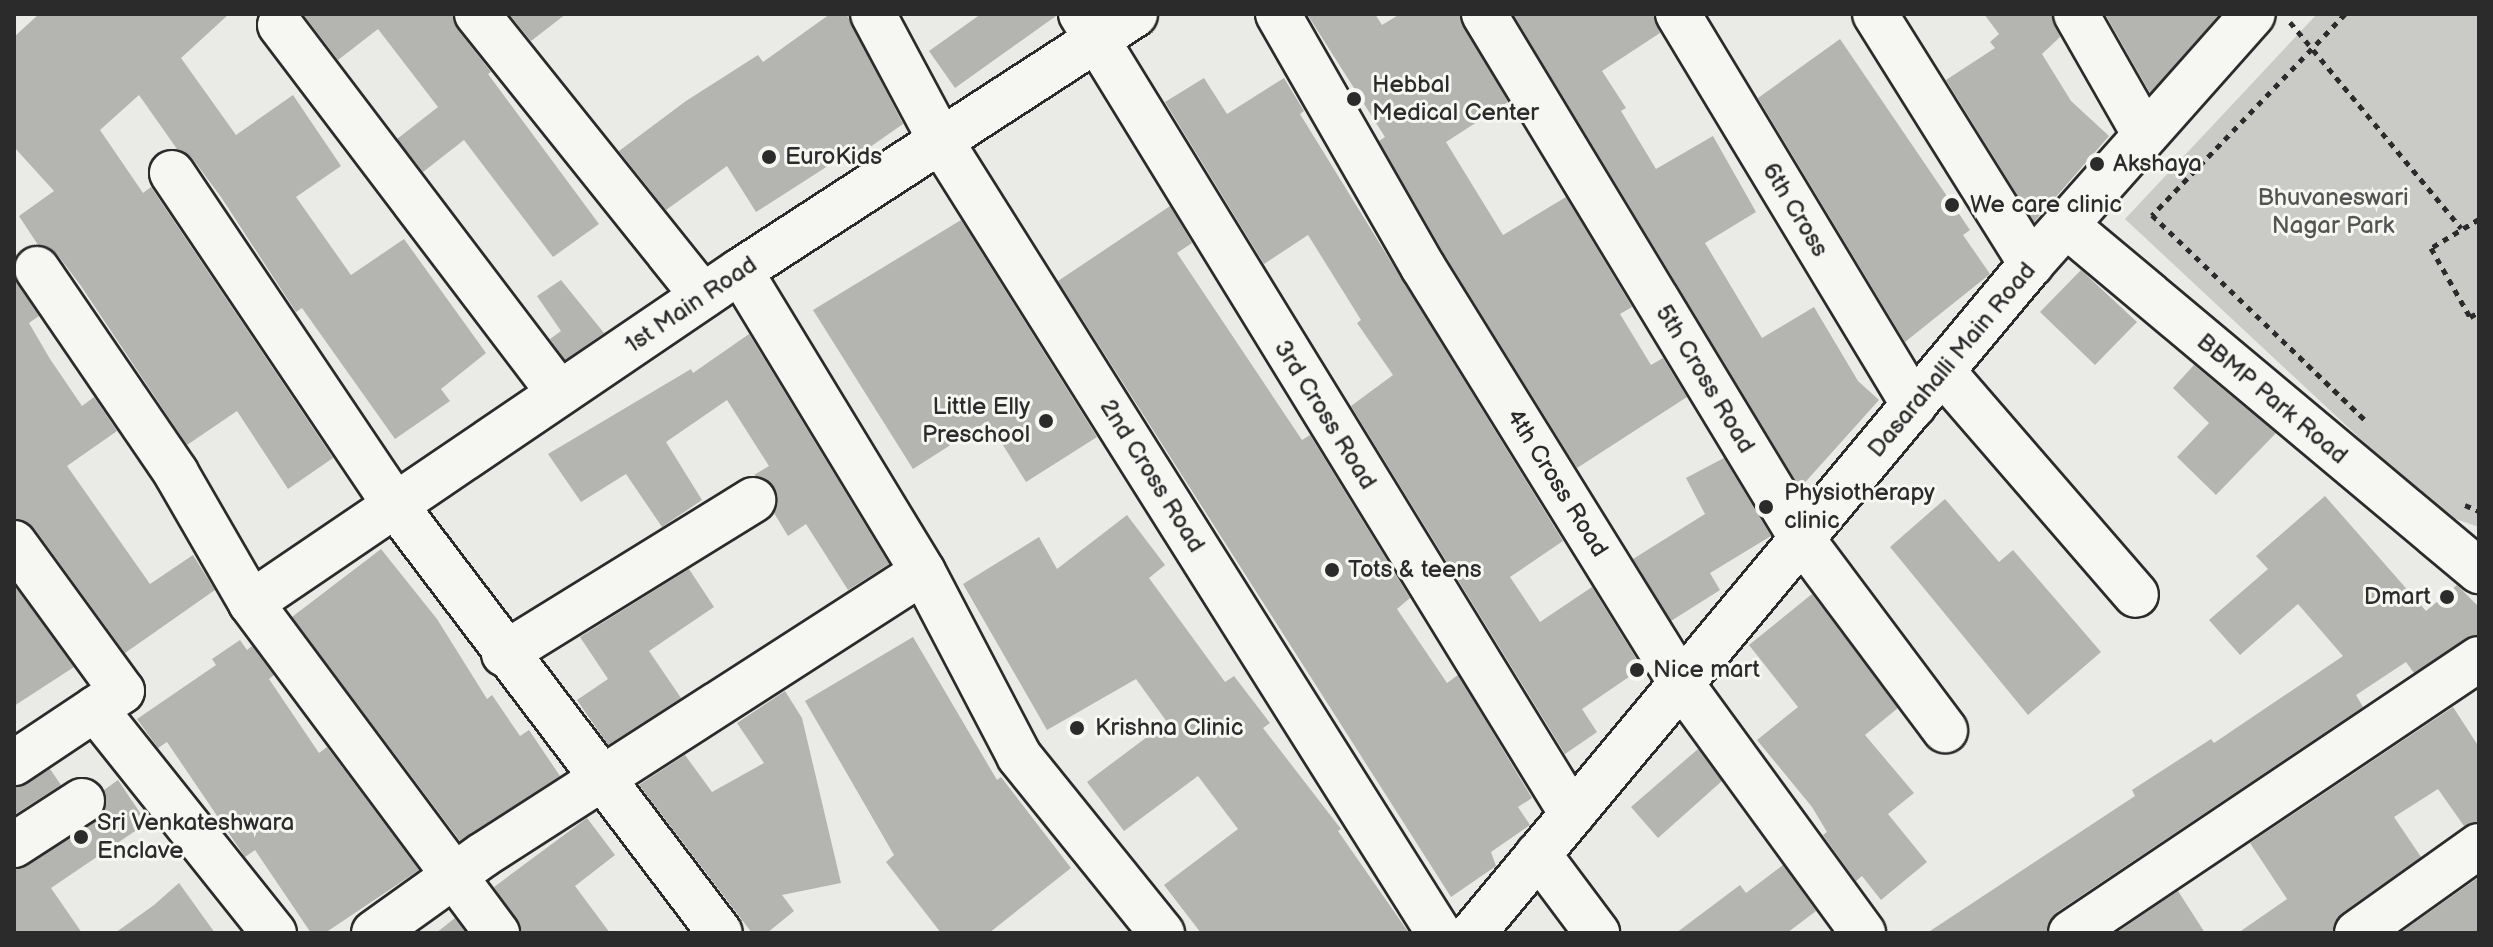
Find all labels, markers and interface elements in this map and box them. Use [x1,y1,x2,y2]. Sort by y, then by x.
place label: Hebbal Medical Center [1372,71,1539,127]
marker: Hebbal Medical Center [1343,88,1365,110]
place label: EuroKids [785,143,882,171]
marker: EuroKids [760,148,778,166]
place label: Akshaya [2113,150,2202,178]
marker: Akshaya [2088,155,2106,173]
street label: 6th Cross [1756,158,1834,262]
park label: Bhuvaneswari Nagar Park [2257,184,2409,240]
place label: We care clinic [1970,191,2122,219]
marker: We care clinic [1941,194,1963,216]
street label: 1st Main Road [620,250,762,360]
street label: Dasarahalli Main Road [1862,257,2042,463]
street label: 5th Cross Road [1649,300,1761,458]
street label: BBMP Park Road [2191,328,2353,470]
street label: 3rd Cross Road [1268,335,1382,495]
place label: Little Elly Preschool [922,393,1030,449]
street label: 2nd Cross Road [1093,394,1211,558]
street label: 4th Cross Road [1500,404,1614,562]
marker: Little Elly Preschool [1037,412,1055,430]
place label: Physiotherapy clinic [1784,479,1935,535]
marker: Physiotherapy clinic [1755,496,1777,518]
place label: Tots & teens [1348,556,1482,584]
marker: Tots & teens [1323,561,1341,579]
place label: Dmart [2364,583,2431,611]
marker: Dmart [2438,588,2456,606]
place label: Nice mart [1653,656,1760,684]
marker: Nice mart [1628,661,1646,679]
place label: Krishna Clinic [1095,714,1243,742]
marker: Krishna Clinic [1066,717,1088,739]
place label: Sri Venkateshwara Enclave [97,809,295,865]
marker: Sri Venkateshwara Enclave [72,828,90,846]

